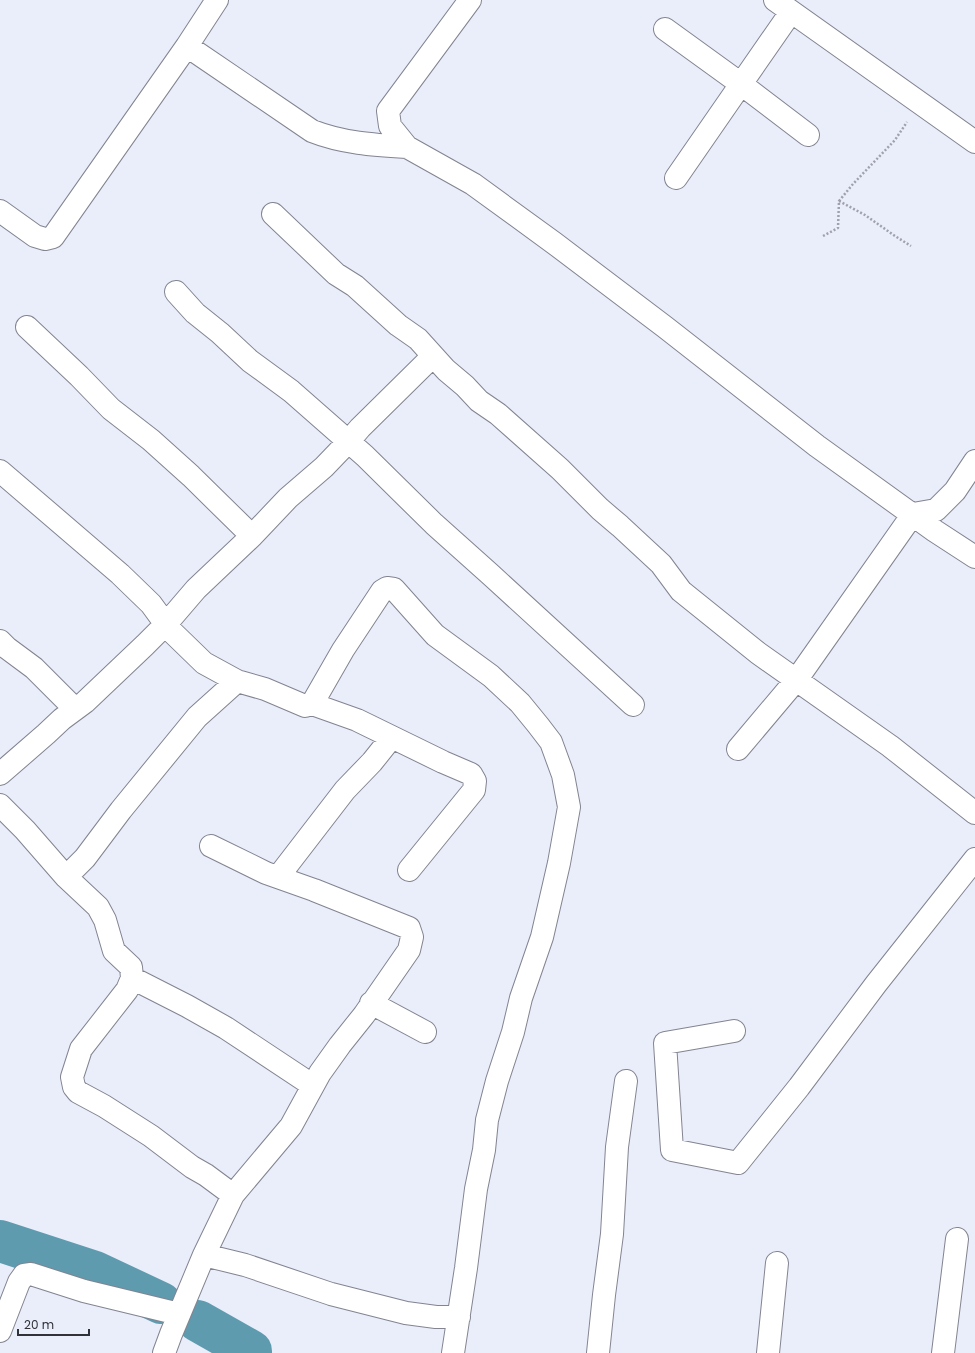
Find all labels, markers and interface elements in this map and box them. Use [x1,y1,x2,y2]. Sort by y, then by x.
scale bar [18,1311,89,1337]
text: 20 m [24,1316,54,1333]

